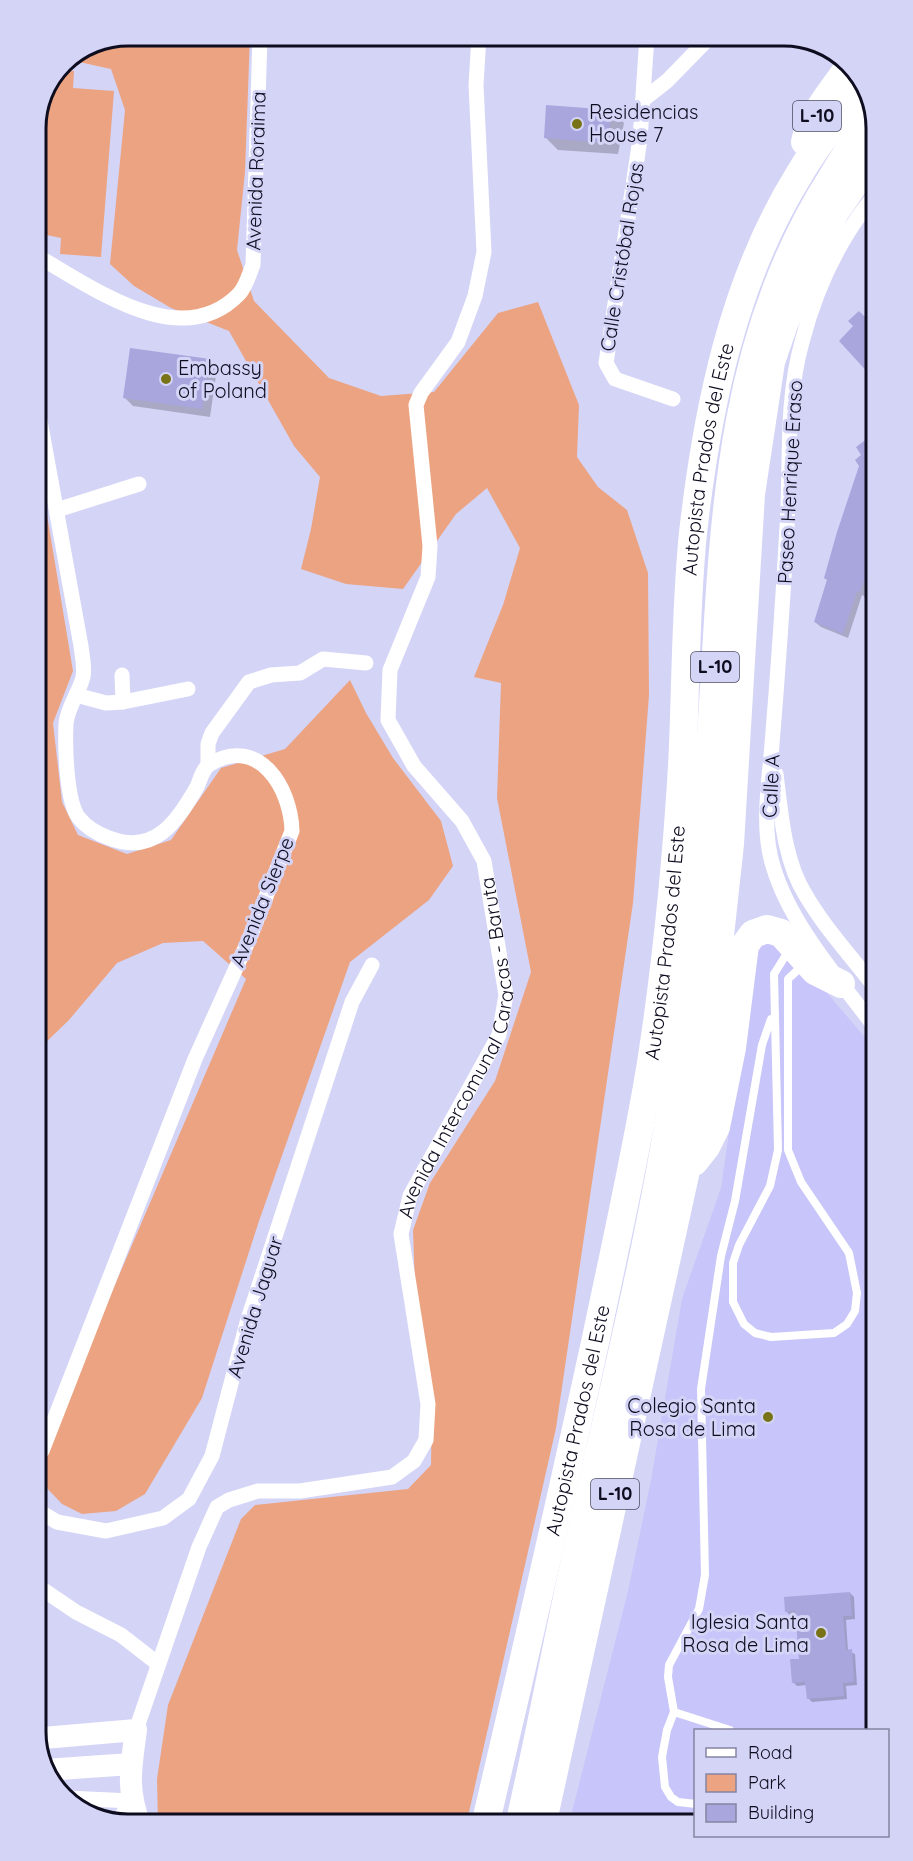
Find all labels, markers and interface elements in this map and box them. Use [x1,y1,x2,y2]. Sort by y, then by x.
street label: Avenida Roraima [240,91,271,251]
place label: Residencias House 7 [589,99,698,147]
road number: L-10 [793,101,841,131]
marker: Residencias House 7 [570,117,584,131]
street label: Calle Cristóbal Rojas [594,161,649,353]
street label: Autopista Prados del Este [676,340,739,577]
place label: Embassy of Poland [178,355,267,403]
marker: Embassy of Poland [159,372,173,386]
street label: Paseo Henrique Eraso [772,379,807,585]
road number: L-10 [691,652,739,682]
street label: Calle A [756,753,785,819]
street label: Autopista Prados del Este [639,824,690,1062]
street label: Avenida Sierpe [224,833,299,970]
street label: Avenida Intercomunal Caracas - Baruta [392,876,519,1221]
street label: Avenida Jaguar [221,1233,288,1381]
street label: Autopista Prados del Este [539,1303,615,1538]
place label: Colegio Santa Rosa de Lima [627,1393,756,1441]
marker: Colegio Santa Rosa de Lima [761,1410,775,1424]
road number: L-10 [591,1479,639,1509]
place label: Iglesia Santa Rosa de Lima [682,1609,809,1657]
marker: Iglesia Santa Rosa de Lima [814,1626,828,1640]
legend [694,1729,889,1837]
text: Road [748,1741,793,1764]
text: Park [748,1771,786,1794]
text: Building [748,1801,814,1824]

